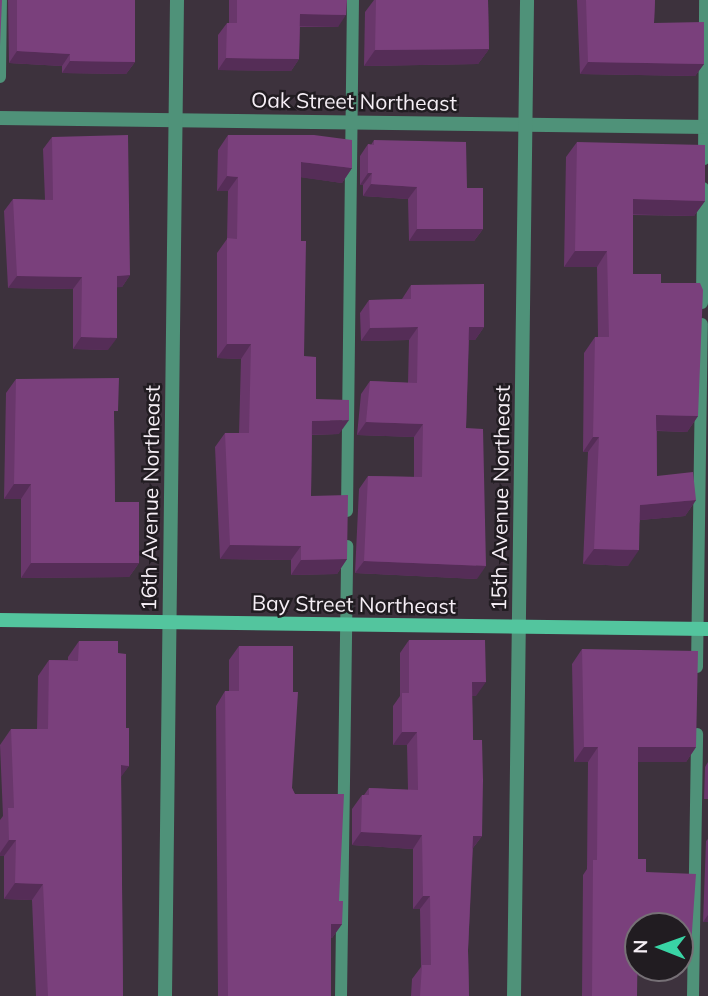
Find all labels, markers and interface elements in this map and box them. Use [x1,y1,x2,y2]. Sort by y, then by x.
street label: Oak Street Northeast [251,87,457,115]
street label: 16th Avenue Northeast [135,385,165,611]
street label: 15th Avenue Northeast [485,385,515,611]
street label: Bay Street Northeast [252,590,456,618]
north arrow [624,912,694,982]
text: N [628,939,652,954]

